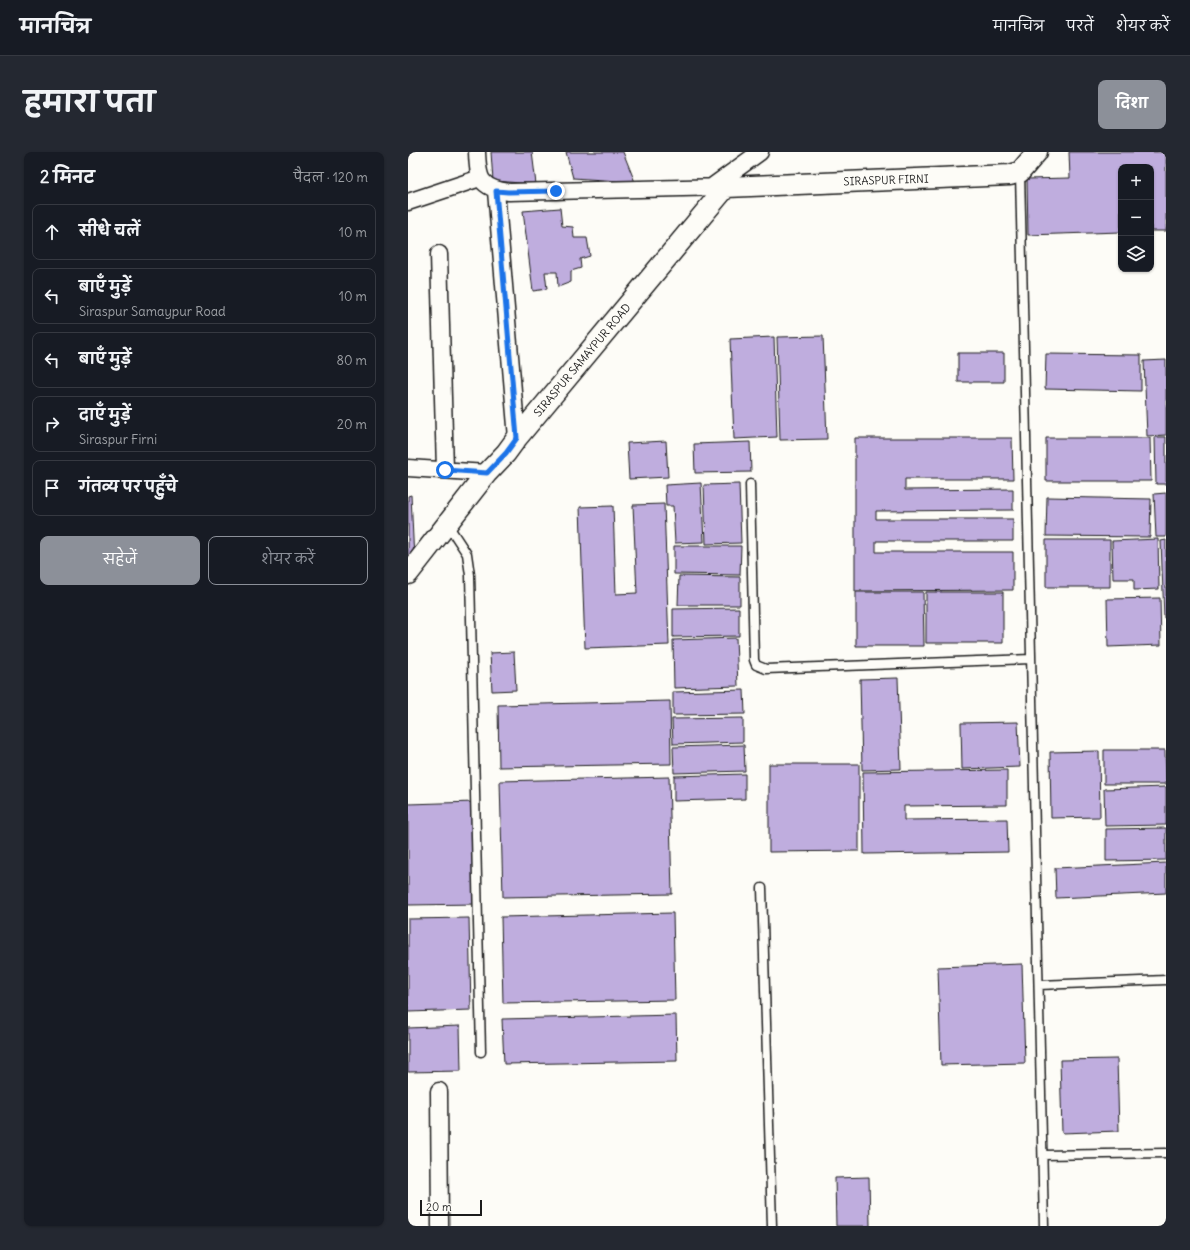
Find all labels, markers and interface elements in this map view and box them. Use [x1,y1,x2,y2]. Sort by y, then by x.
text: मानचित्र [20,14,91,38]
text: मानचित्र [993,17,1044,35]
text: परतें [1066,17,1094,35]
text: शेयर करें [1116,17,1170,35]
button: दिशा [1098,80,1166,129]
text: हमारा पता [24,84,155,120]
map controls [1118,164,1154,272]
button: + [1118,164,1154,200]
text: 2 मिनट [40,166,95,188]
text: पैदल · 120 m [294,169,368,186]
street label: SIRASPUR FIRNI [843,172,929,188]
route end [547,182,565,200]
button: − [1118,200,1154,236]
icon: ahead [41,221,63,243]
text: सीधे चलें [79,221,140,240]
text: 10 m [339,224,367,241]
button: layers [1118,236,1154,272]
text: बाएँ मुड़ें [79,277,131,296]
icon: left [41,285,63,307]
text: 10 m [339,288,367,305]
street label: SIRASPUR SAMAYPUR ROAD [530,300,634,420]
text: Siraspur Samaypur Road [79,303,226,320]
icon: left [41,349,63,371]
text: बाएँ मुड़ें [79,349,131,368]
text: 80 m [336,352,367,369]
text: दाएँ मुड़ें [79,405,131,424]
icon: right [41,413,63,435]
text: 20 m [337,416,367,433]
text: Siraspur Firni [79,431,157,448]
route start [436,461,454,479]
icon: arrive [41,477,63,499]
text: गंतव्य पर पहुँचे [79,477,177,496]
button: सहेजें [40,536,200,585]
button: शेयर करें [208,536,368,585]
scale bar [420,1198,482,1217]
text: 20 m [426,1200,452,1214]

